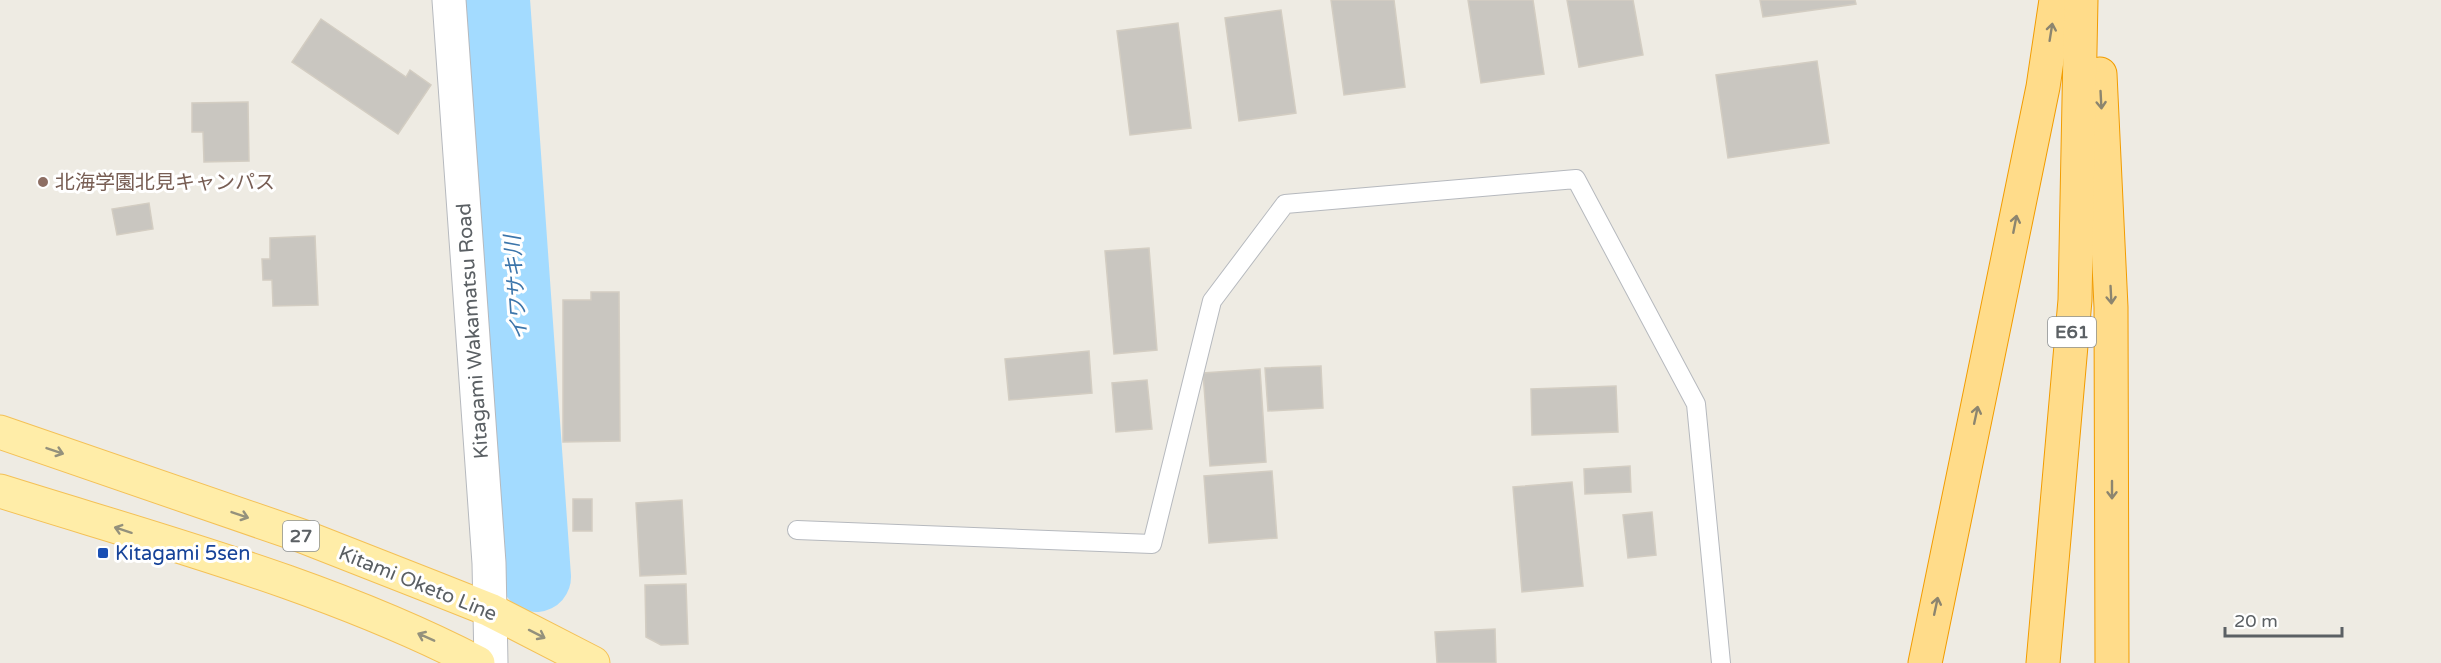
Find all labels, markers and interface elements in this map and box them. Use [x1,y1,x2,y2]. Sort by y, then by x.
one-way arrow [2045,23,2056,42]
one-way arrow [2096,90,2107,110]
place label: 北海学園北見キャンパス [55,171,275,195]
marker: 北海学園北見キャンパス [36,175,50,189]
street label: Kitagami Wakamatsu Road [452,202,494,460]
one-way arrow [2010,214,2021,234]
water label: イワサキ川 [500,233,533,341]
one-way arrow [2105,285,2116,305]
road number: E61 [2048,317,2096,347]
one-way arrow [1971,405,1982,425]
one-way arrow [45,447,64,458]
one-way arrow [2106,480,2118,500]
one-way arrow [230,510,249,521]
road number: 27 [283,521,319,551]
one-way arrow [114,524,133,535]
street label: Kitami Oketo Line [335,541,500,627]
place label: Kitagami 5sen [115,542,250,566]
marker: Kitagami 5sen [96,546,110,560]
one-way arrow [1931,596,1942,616]
scale bar [2225,600,2342,638]
text: 20 m [2234,610,2278,632]
one-way arrow [528,629,546,640]
one-way arrow [417,630,435,642]

